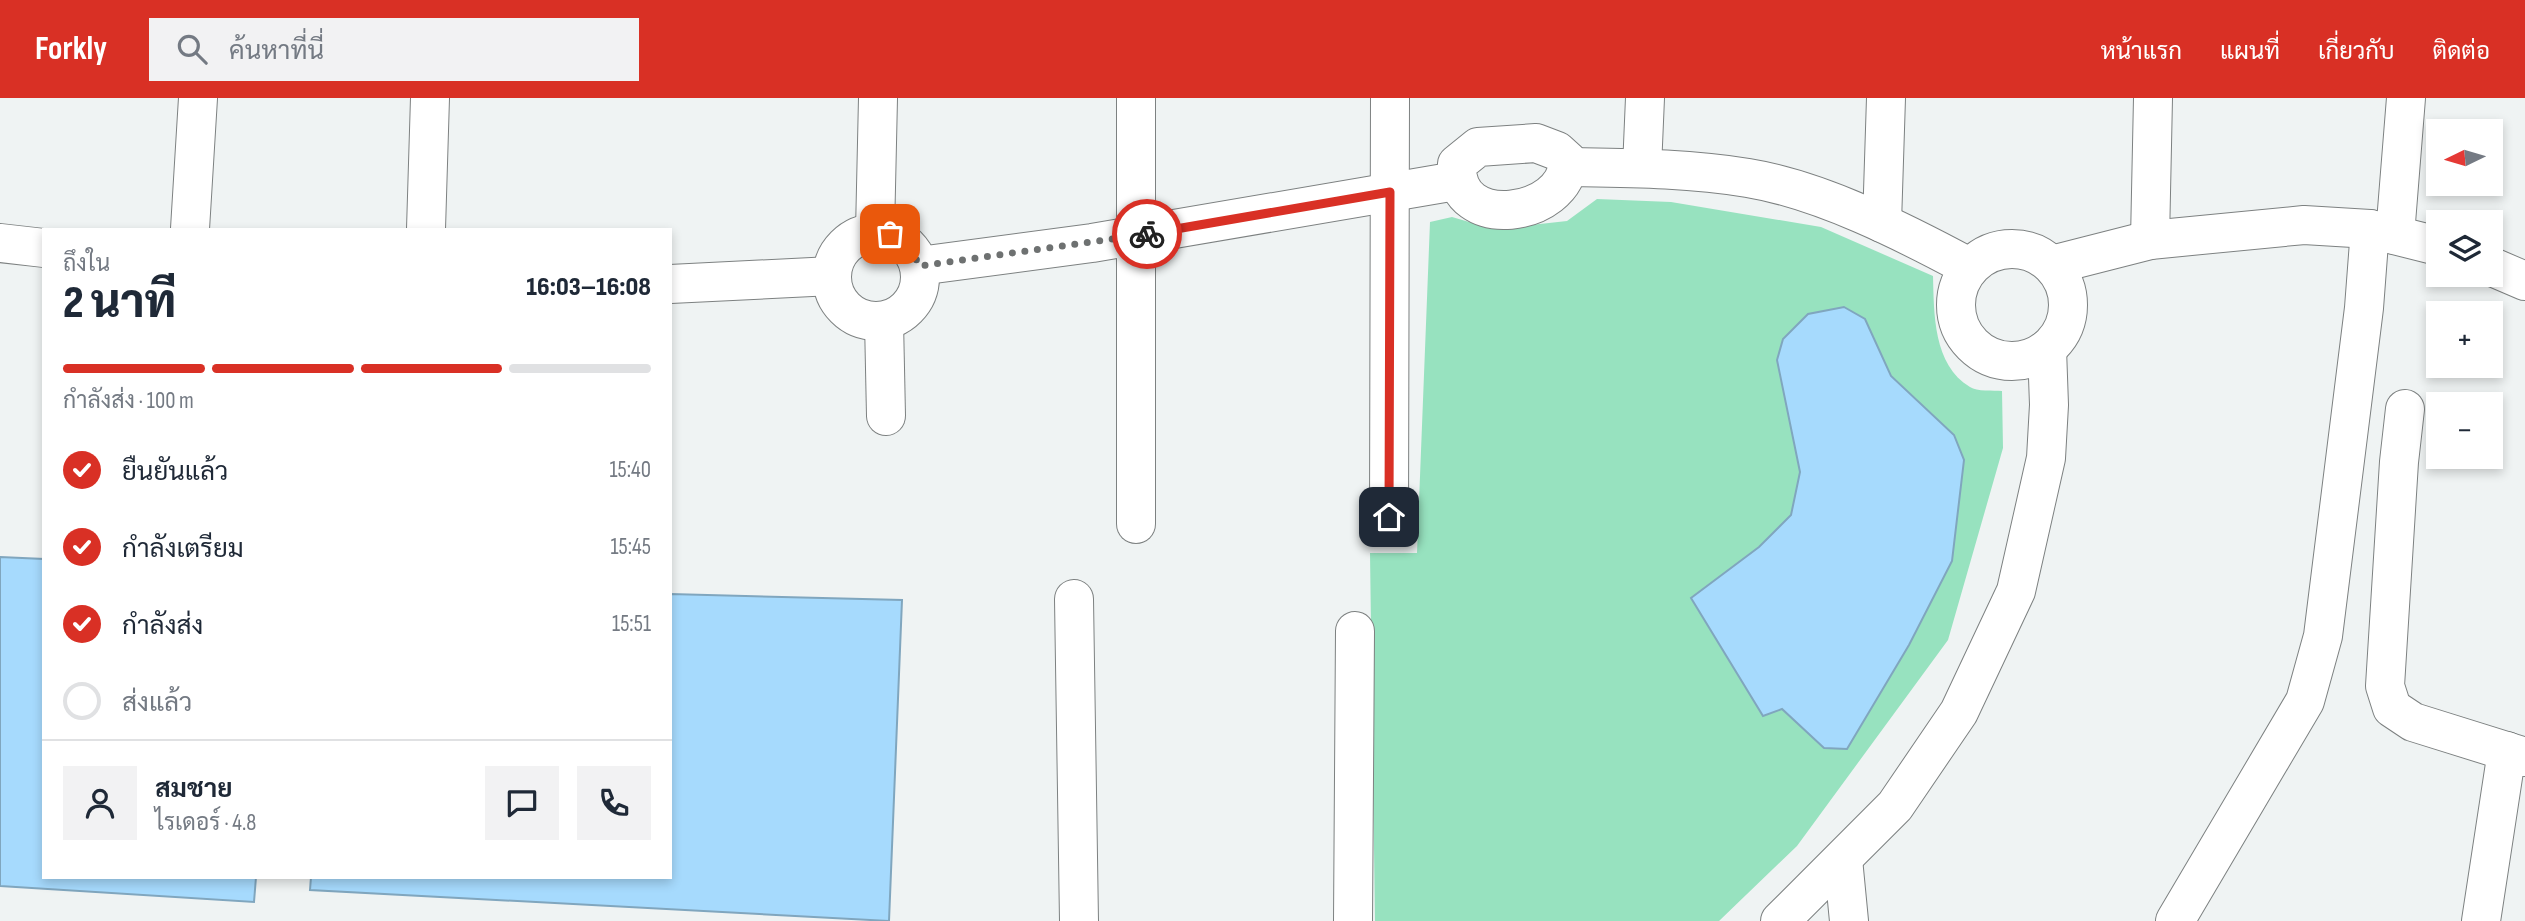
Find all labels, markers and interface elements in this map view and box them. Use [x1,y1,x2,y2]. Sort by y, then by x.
search box [149,18,639,81]
text: Forkly [35,29,107,69]
icon: search [173,30,211,68]
text: ค้นหาที่นี่ [229,36,324,67]
text: หน้าแรก [2101,37,2182,66]
text: แผนที่ [2220,37,2280,66]
text: เกี่ยวกับ [2318,37,2395,66]
text: ติดต่อ [2433,37,2490,66]
north arrow [2426,119,2502,196]
map controls [2426,119,2503,469]
courier [1112,199,1182,269]
pin [860,204,920,264]
button: layers [2426,210,2503,287]
icon: bag [871,215,909,253]
icon: bike [1128,215,1166,253]
text: ถึงใน [63,250,110,278]
text: 16:03–16:08 [526,272,651,303]
text: 2 นาที [63,276,176,331]
button: + [2426,301,2503,378]
text: กำลังส่ง · 100 m [63,387,194,415]
button: − [2426,392,2503,469]
icon: check [63,451,101,489]
text: 15:40 [610,456,651,484]
text: ยืนยันแล้ว [122,457,228,488]
pin [1359,487,1419,547]
icon: home [1370,498,1408,536]
icon: check [63,528,101,566]
text: 15:45 [610,533,651,561]
text: กำลังเตรียม [122,534,244,565]
icon: check [63,605,101,643]
text: 15:51 [612,610,651,638]
text: กำลังส่ง [122,611,203,642]
text: ส่งแล้ว [122,688,192,719]
button: person [63,766,137,840]
button: chat [485,766,559,840]
button: phone [577,766,651,840]
text: สมชาย [155,774,232,805]
text: ไรเดอร์ · 4.8 [155,809,256,837]

